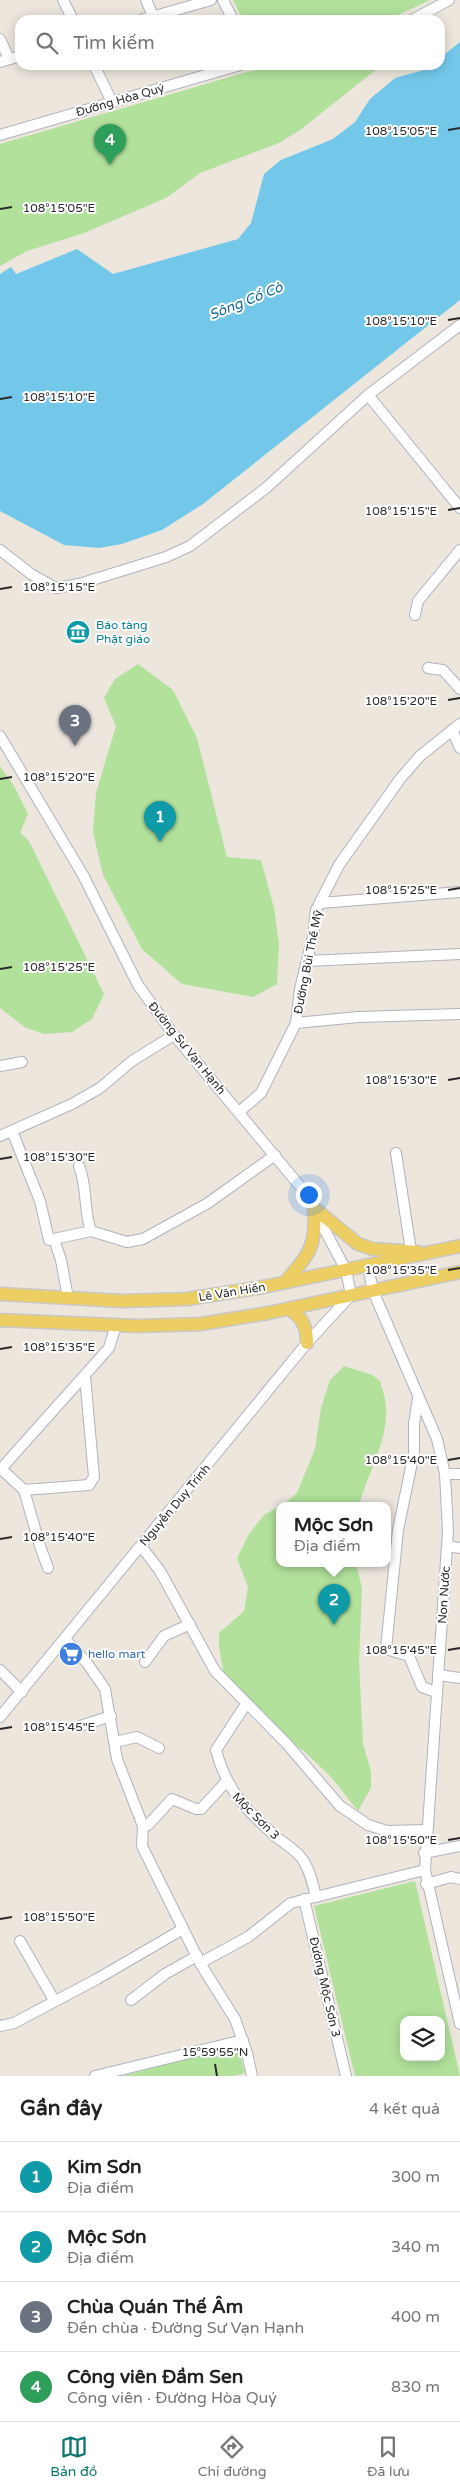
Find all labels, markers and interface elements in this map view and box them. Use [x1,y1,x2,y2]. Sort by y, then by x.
search box [15,15,445,70]
icon: search [33,29,61,57]
text: Tìm kiếm [73,32,155,54]
street label: Đường Hòa Quý [74,81,166,119]
pin: 4 [94,124,126,165]
text: 108°15'05"E [365,124,438,138]
text: 108°15'05"E [23,201,96,215]
water label: Sông Cổ Cò [207,278,287,323]
text: 108°15'10"E [365,314,438,328]
text: 108°15'10"E [23,390,96,404]
text: 108°15'15"E [365,504,438,518]
text: 108°15'15"E [23,580,96,594]
place label: Bảo tàng Phật giáo [96,618,150,646]
museum icon: Bảo tàng Phật giáo [65,619,91,645]
text: 108°15'20"E [365,694,438,708]
pin: 3 [59,705,91,746]
text: 108°15'20"E [23,770,96,784]
pin: 1 [144,801,176,842]
text: 108°15'25"E [365,883,438,897]
street label: Đường Bùi Thế Mỹ [291,908,325,1015]
text: 108°15'25"E [23,960,96,974]
street label: Đường Sư Vạn Hạnh [145,999,229,1097]
text: 108°15'30"E [365,1073,438,1087]
text: 108°15'30"E [23,1150,96,1164]
your location [296,1182,322,1208]
text: 108°15'35"E [365,1263,438,1277]
street label: Lê Văn Hiến [197,1280,267,1304]
text: 108°15'35"E [23,1340,96,1354]
text: 108°15'40"E [365,1453,438,1467]
street label: Nguyễn Duy Trinh [137,1461,213,1549]
popup [276,1502,391,1567]
text: Mộc Sơn [294,1514,373,1536]
text: 108°15'40"E [23,1530,96,1544]
text: Địa điểm [294,1536,361,1556]
street label: Non Nước [435,1566,453,1624]
pin: 2 [318,1584,350,1625]
supermarket icon: hello mart [58,1641,84,1667]
text: 108°15'45"E [365,1643,438,1657]
place label: hello mart [88,1647,146,1661]
text: 108°15'45"E [23,1720,96,1734]
street label: Mộc Sơn 3 [230,1790,282,1842]
text: 108°15'50"E [365,1833,438,1847]
text: 108°15'50"E [23,1910,96,1924]
street label: Đường Mộc Sơn 3 [307,1935,343,2039]
map controls [400,2016,445,2061]
button: layers [400,2016,445,2061]
text: 15°59'55"N [182,2045,248,2059]
text: Gần đây [20,2096,102,2121]
text: 4 kết quả [369,2099,440,2119]
text: Kim Sơn [67,2156,142,2178]
text: 1 [31,2167,41,2187]
text: 300 m [391,2167,440,2187]
text: Địa điểm [67,2178,134,2198]
text: Mộc Sơn [67,2226,147,2248]
text: 2 [31,2237,41,2257]
text: 340 m [391,2237,440,2257]
text: Địa điểm [67,2248,134,2268]
text: Chùa Quán Thế Âm [67,2296,243,2318]
text: 3 [31,2307,41,2327]
text: 400 m [391,2307,440,2327]
text: Đền chùa · Đường Sư Vạn Hạnh [67,2318,304,2338]
text: Công viên Đầm Sen [67,2366,243,2388]
text: 4 [31,2377,41,2397]
text: 830 m [391,2377,440,2397]
text: Công viên · Đường Hòa Quý [67,2388,277,2408]
tab: Bản đồ [50,2433,97,2480]
tab: Chỉ đường [198,2433,267,2480]
tab: Đã lưu [367,2433,410,2480]

